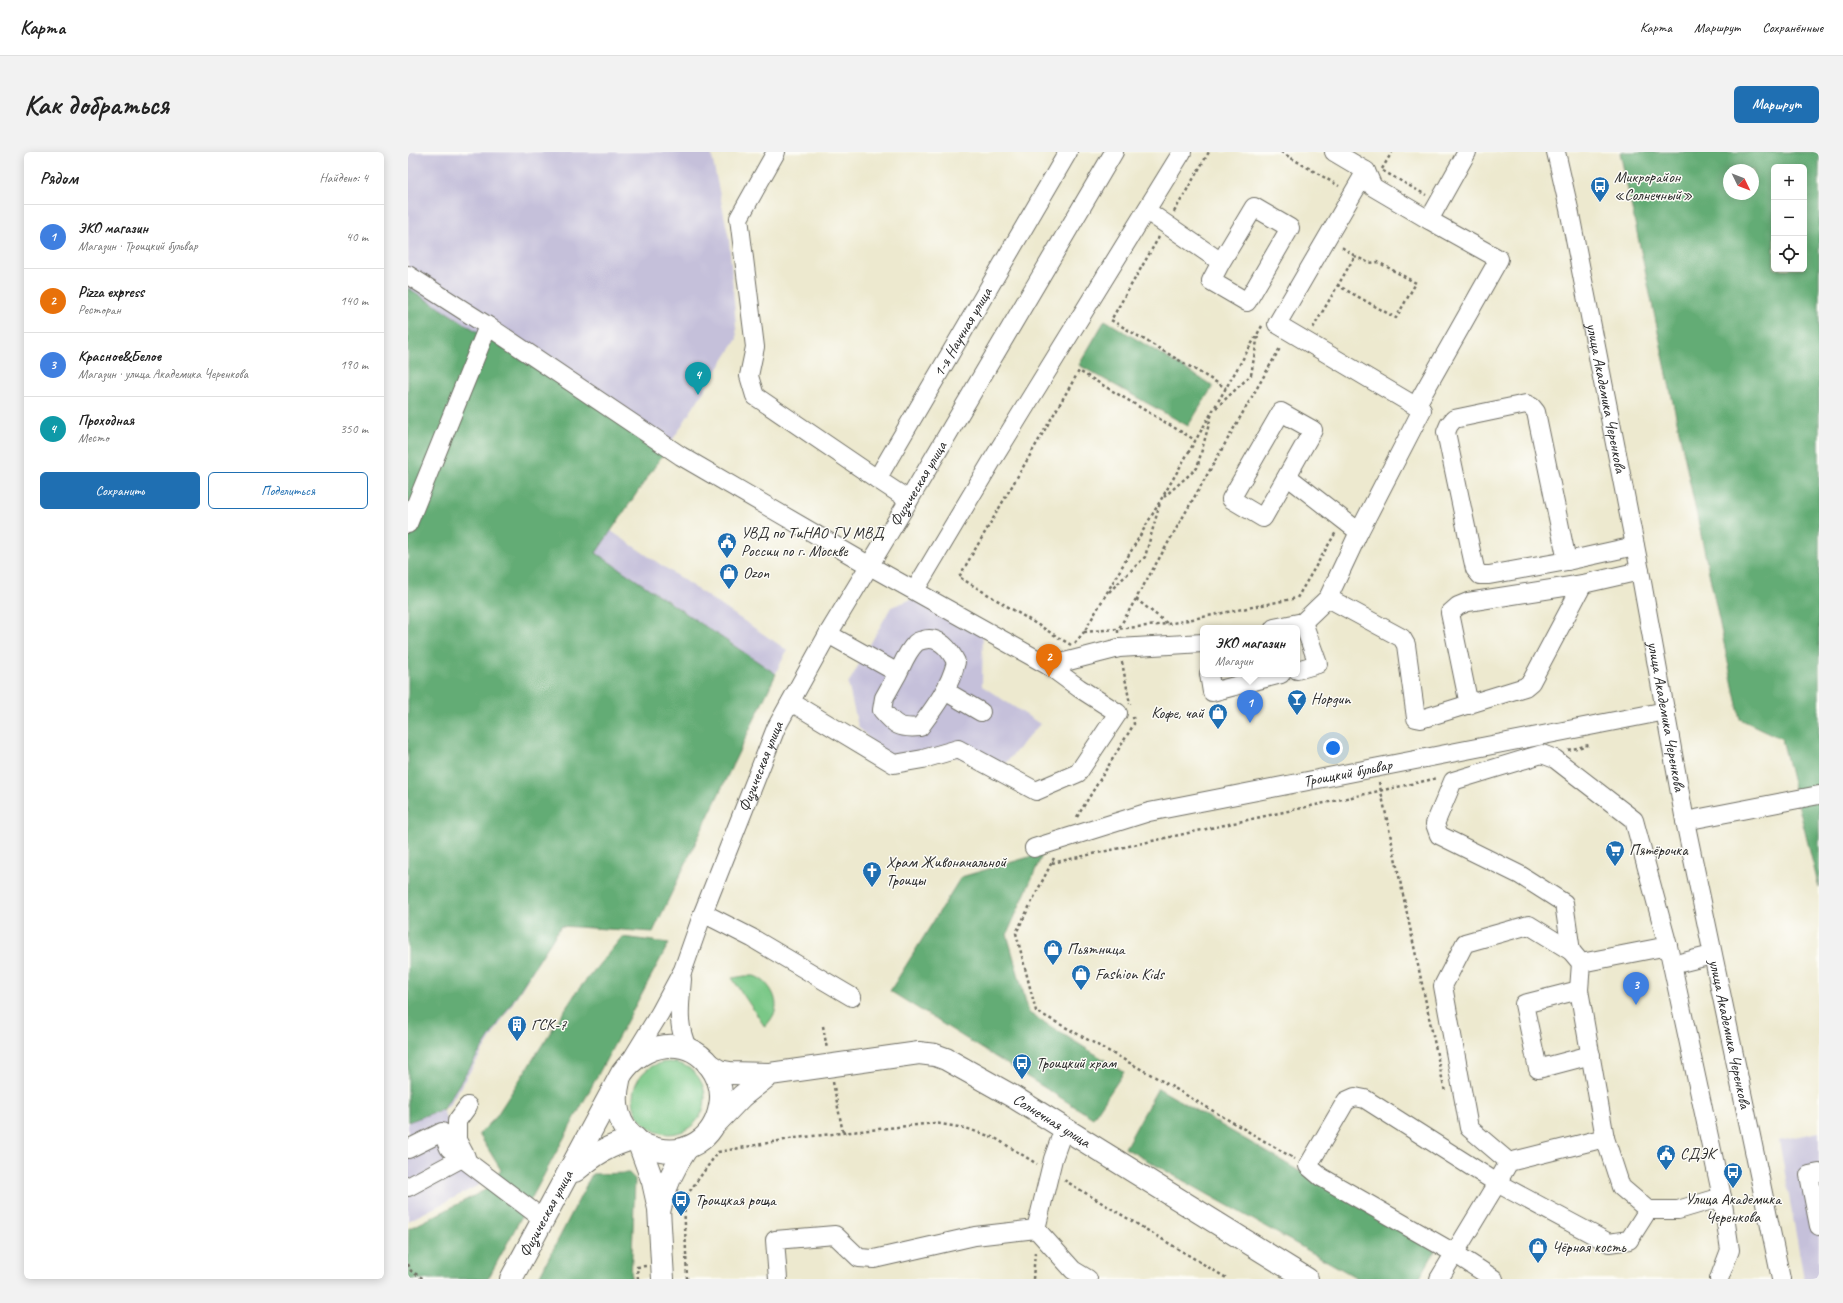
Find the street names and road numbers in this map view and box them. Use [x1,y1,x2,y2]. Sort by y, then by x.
street label: 1-я Научная улица [929,283,997,381]
street label: улица Академика Черенкова [1581,320,1631,476]
street label: Физическая улица [885,436,952,530]
street label: улица Академика Черенкова [1643,639,1690,794]
street label: Физическая улица [734,716,789,815]
street label: Троицкий бульвар [1302,755,1395,792]
street label: улица Академика Черенкова [1704,957,1755,1112]
street label: Солнечная улица [1009,1089,1095,1153]
street label: Физическая улица [515,1166,578,1261]

